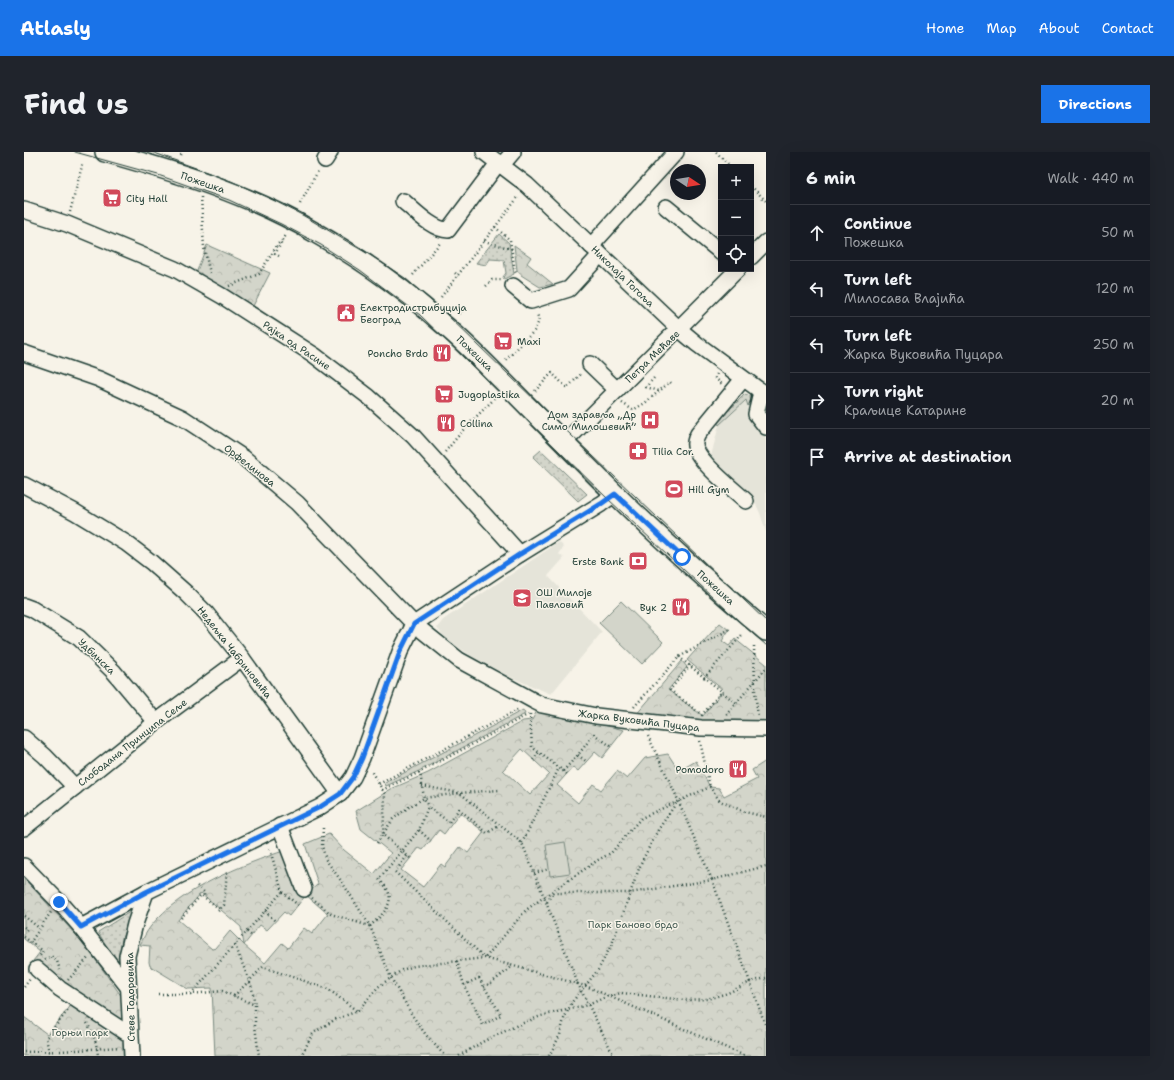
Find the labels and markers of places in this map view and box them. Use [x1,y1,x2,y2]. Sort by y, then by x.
supermarket icon: City Hall [101,187,123,209]
place label: City Hall [126,192,168,205]
place label: Електродистрибуција Београд [360,301,468,326]
public building icon: Електродистрибуција Београд [335,302,357,324]
supermarket icon: Maxi [492,330,514,352]
place label: Maxi [517,335,541,348]
restaurant icon: Poncho Brdo [431,342,453,364]
place label: Poncho Brdo [368,347,428,360]
supermarket icon: Jugoplastika [433,383,455,405]
place label: Jugoplastika [458,388,521,401]
place label: Дом здравља „Др Симо Милошевић” [542,408,636,433]
hospital icon: Дом здравља „Др Симо Милошевић” [639,409,661,431]
restaurant icon: Collina [435,412,457,434]
place label: Collina [460,417,494,430]
pharmacy icon: Tilia Cor. [627,440,649,462]
place label: Tilia Cor. [652,445,694,458]
sports icon: Hill Gym [663,478,685,500]
place label: Hill Gym [688,483,730,496]
bank icon: Erste Bank [627,550,649,572]
place label: Erste Bank [572,555,624,568]
place label: ОШ Милоје Павловић [536,586,593,611]
school or university icon: ОШ Милоје Павловић [511,587,533,609]
restaurant icon: Вук 2 [670,596,692,618]
place label: Вук 2 [640,601,667,614]
restaurant icon: Pomodoro [727,758,749,780]
place label: Pomodoro [675,763,724,776]

